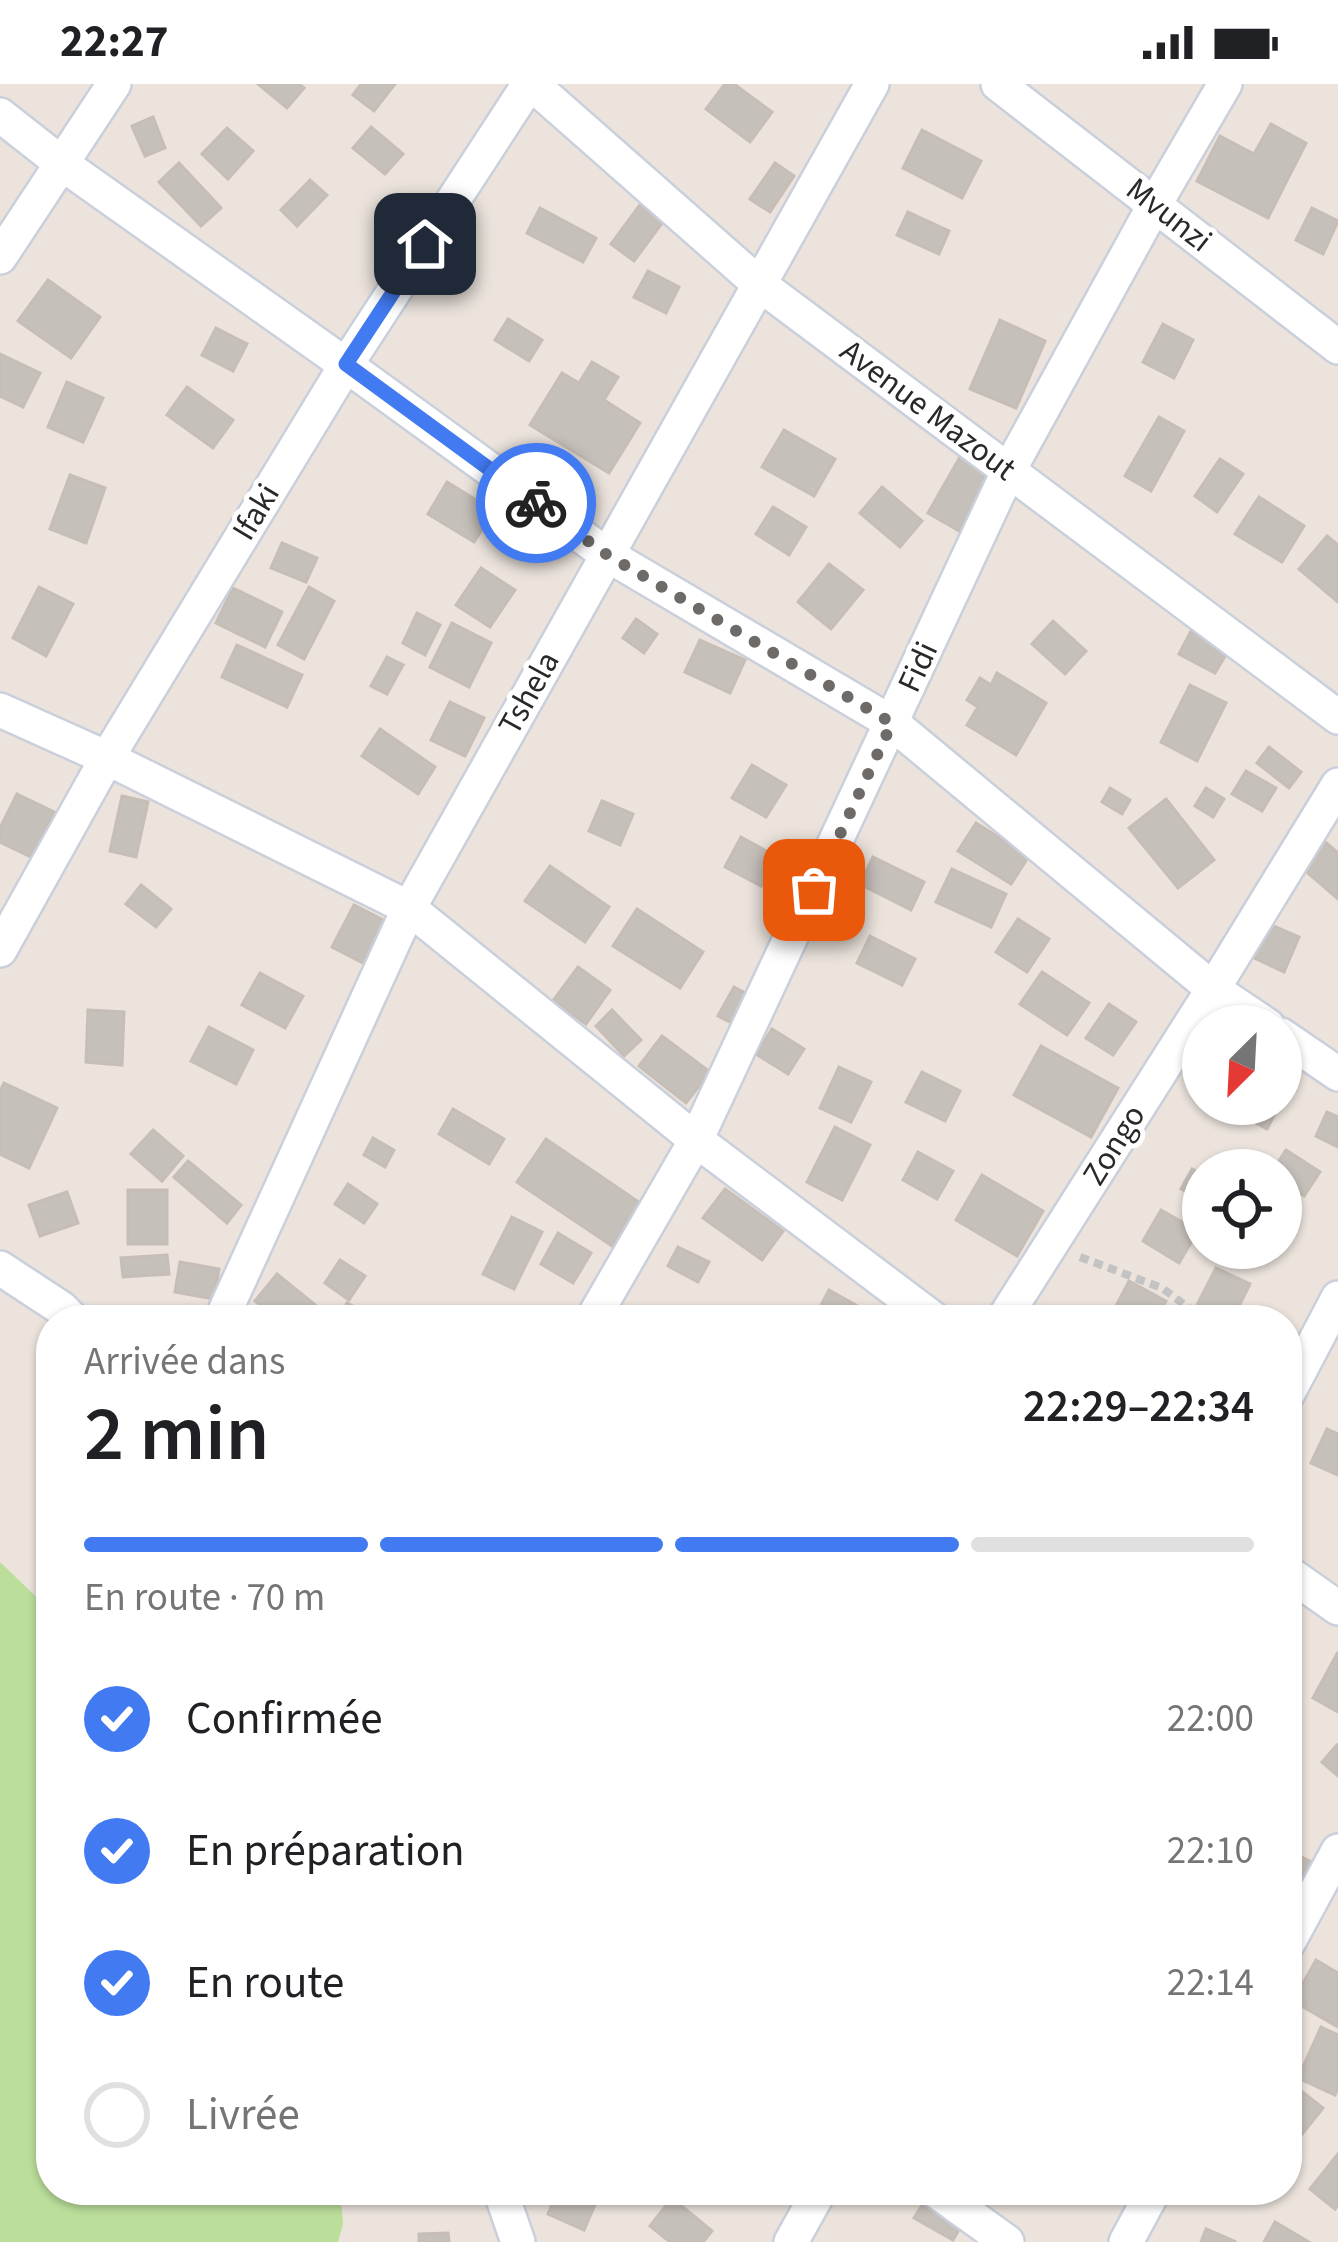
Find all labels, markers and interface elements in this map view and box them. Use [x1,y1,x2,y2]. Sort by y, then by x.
text: 22:27 [60,10,169,74]
street label: Mvunzi [1116,166,1222,264]
pin [374,193,476,295]
icon: home [392,211,458,277]
street label: Avenue Mazout [830,328,1026,492]
courier [476,443,596,563]
icon: bike [503,470,569,536]
street label: Ifaki [221,475,291,549]
street label: Fidi [886,634,950,700]
street label: Tshela [487,643,571,743]
pin [763,839,865,941]
icon: bag [781,857,847,923]
north arrow [1182,1005,1302,1125]
map controls [1182,1005,1302,1269]
street label: Zongo [1071,1096,1157,1194]
button: locate [1182,1149,1302,1269]
text: Arrivée dans [84,1334,285,1390]
text: 22:29–22:34 [1023,1375,1254,1439]
text: 2 min [84,1379,269,1490]
text: En route · 70 m [84,1570,325,1626]
icon: check [84,1686,150,1752]
text: Confirmée [186,1687,382,1751]
text: 22:00 [1167,1691,1254,1747]
icon: check [84,1818,150,1884]
text: En préparation [186,1819,465,1883]
text: 22:10 [1167,1823,1254,1879]
icon: check [84,1950,150,2016]
text: En route [186,1951,344,2015]
text: 22:14 [1167,1955,1254,2011]
text: Livrée [186,2083,300,2147]

